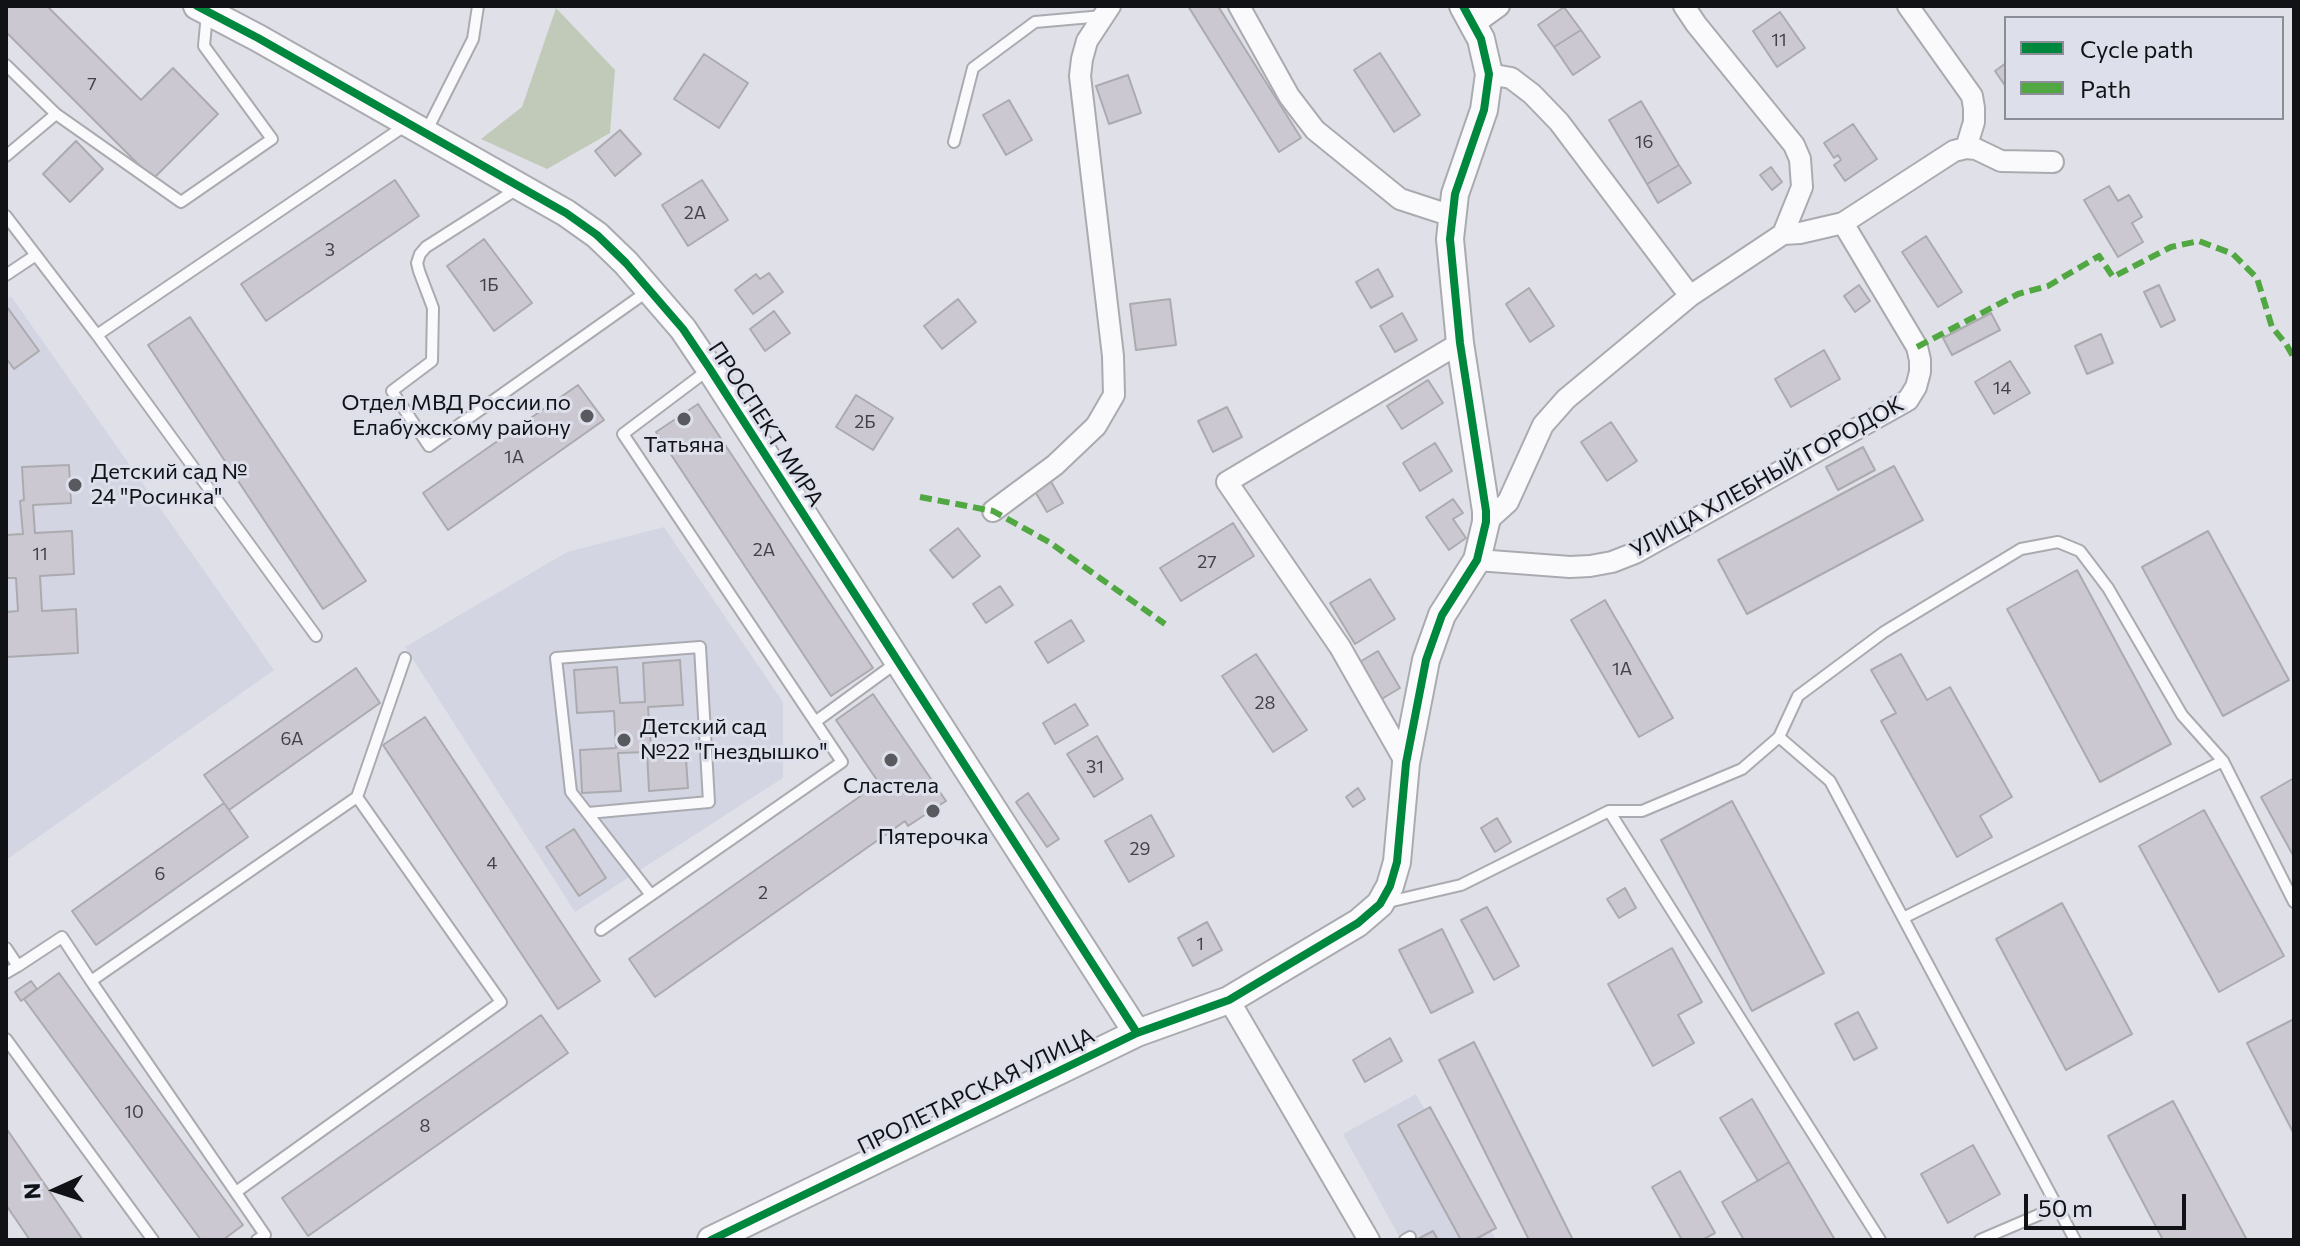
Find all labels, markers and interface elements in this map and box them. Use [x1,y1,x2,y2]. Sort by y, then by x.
legend [2004,16,2284,120]
house number: 11 [1771,29,1787,51]
text: Cycle path [2080,34,2194,63]
house number: 7 [87,73,97,95]
text: Path [2080,74,2131,103]
house number: 16 [1635,131,1653,153]
house number: 2А [684,202,706,224]
house number: 3 [325,239,335,261]
house number: 1Б [480,274,498,296]
street label: ПРОСПЕКТ МИРА [703,337,829,511]
house number: 14 [1993,377,2011,399]
place label: Отдел МВД России по Елабужскому району [342,390,571,442]
street label: УЛИЦА ХЛЕБНЫЙ ГОРОДОК [1626,391,1908,563]
marker: Отдел МВД России по Елабужскому району [578,407,596,425]
marker: Татьяна [675,410,693,428]
house number: 2Б [854,411,876,433]
place label: Татьяна [644,432,724,458]
house number: 1А [504,446,524,468]
place label: Детский сад № 24 "Росинка" [91,459,247,510]
marker: Детский сад № 24 "Росинка" [66,476,84,494]
house number: 2А [753,539,775,561]
house number: 11 [32,543,48,565]
house number: 27 [1197,551,1217,573]
house number: 1А [1612,658,1632,680]
house number: 28 [1255,692,1275,714]
place label: Детский сад №22 "Гнездышко" [640,714,828,766]
house number: 6А [281,728,303,750]
marker: Детский сад №22 "Гнездышко" [615,731,633,749]
marker: Сластела [882,751,900,769]
house number: 31 [1086,756,1104,778]
place label: Сластела [843,773,939,799]
marker: Пятерочка [924,802,942,820]
place label: Пятерочка [878,824,988,850]
house number: 29 [1130,838,1150,860]
house number: 4 [487,852,497,874]
house number: 6 [155,863,165,885]
house number: 2 [758,882,768,904]
house number: 1 [1196,933,1204,955]
street label: ПРОЛЕТАРСКАЯ УЛИЦА [853,1022,1099,1160]
house number: 10 [124,1101,144,1123]
house number: 8 [420,1115,430,1137]
north arrow [16,1150,96,1230]
scale bar [2028,1178,2190,1228]
text: N [18,1182,45,1200]
text: 50 m [2038,1193,2093,1222]

